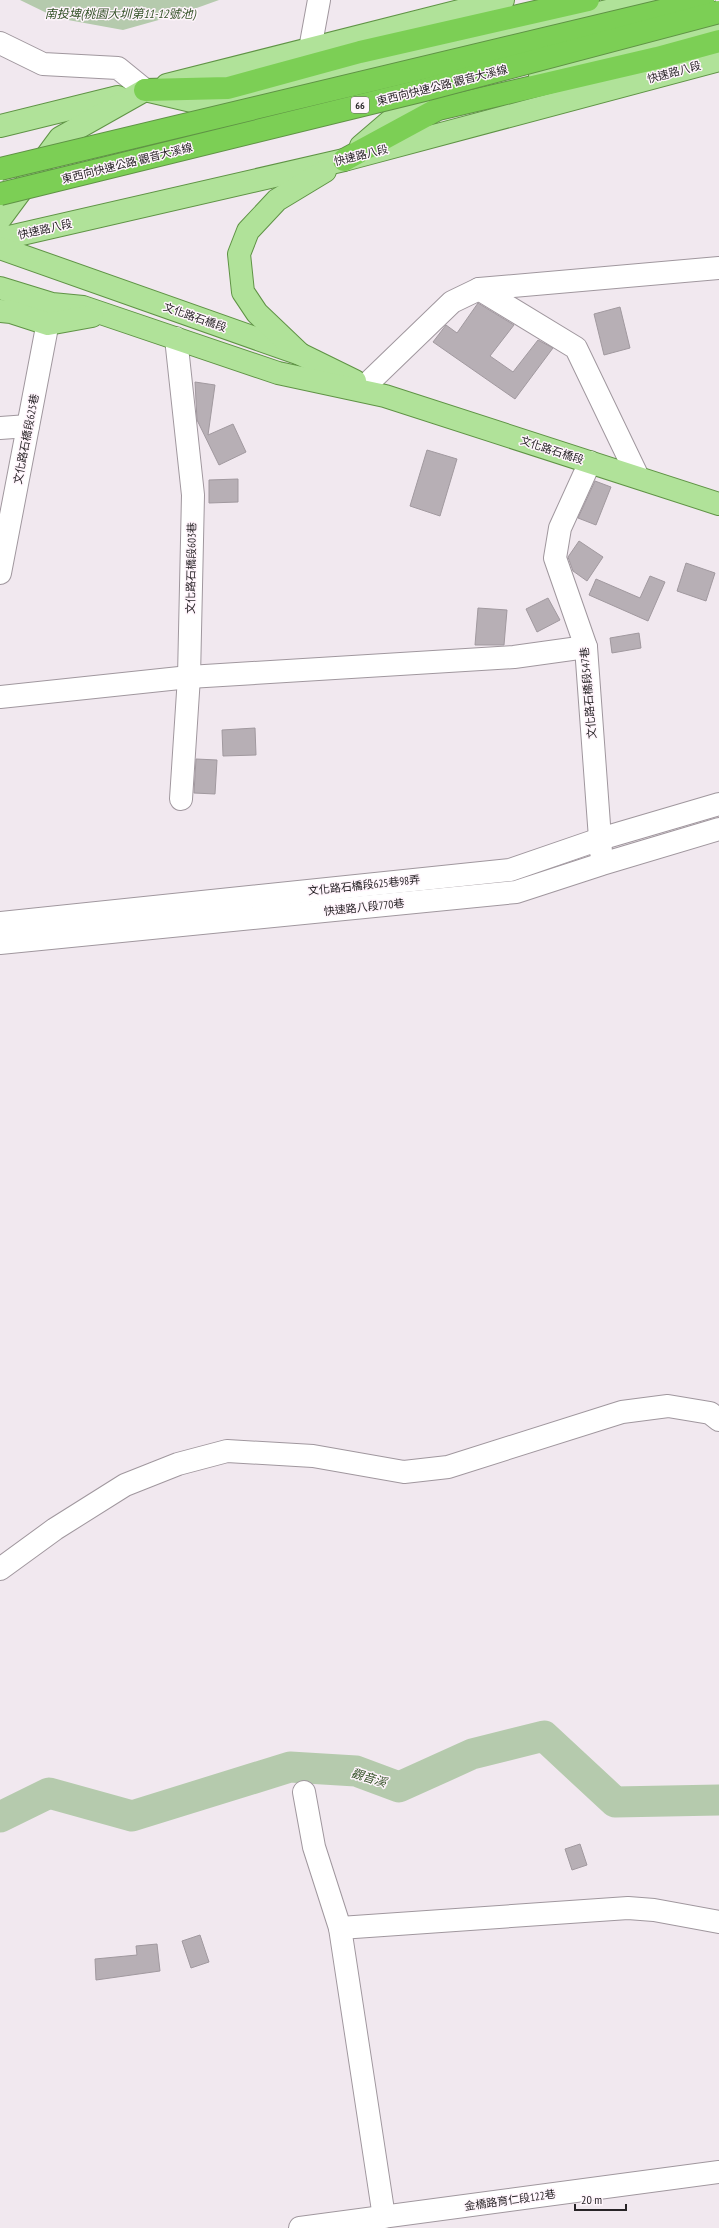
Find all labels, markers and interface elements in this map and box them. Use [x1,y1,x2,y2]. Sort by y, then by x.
water label: 南投埤(桃園大圳第11-12號池) [45,6,197,21]
street label: 快速路八段 [646,58,702,86]
street label: 東西向快速公路 觀音大溪線 [375,62,509,108]
road number: 66 [351,97,369,113]
street label: 東西向快速公路 觀音大溪線 [60,140,194,186]
street label: 快速路八段 [333,142,389,168]
street label: 快速路八段 [17,216,73,242]
street label: 文化路石橋段 [162,300,228,334]
street label: 文化路石橋段625巷 [10,393,42,485]
street label: 文化路石橋段 [518,433,586,467]
street label: 文化路石橋段603巷 [183,522,199,614]
street label: 文化路石橋段547巷 [577,647,599,739]
street label: 文化路石橋段625巷98弄 [307,872,421,898]
street label: 快速路八段770巷 [323,896,405,918]
water label: 觀音溪 [350,1765,390,1791]
scale bar [575,2186,626,2212]
street label: 金橋路育仁段122巷 [464,2187,556,2213]
text: 20 m [581,2192,602,2207]

